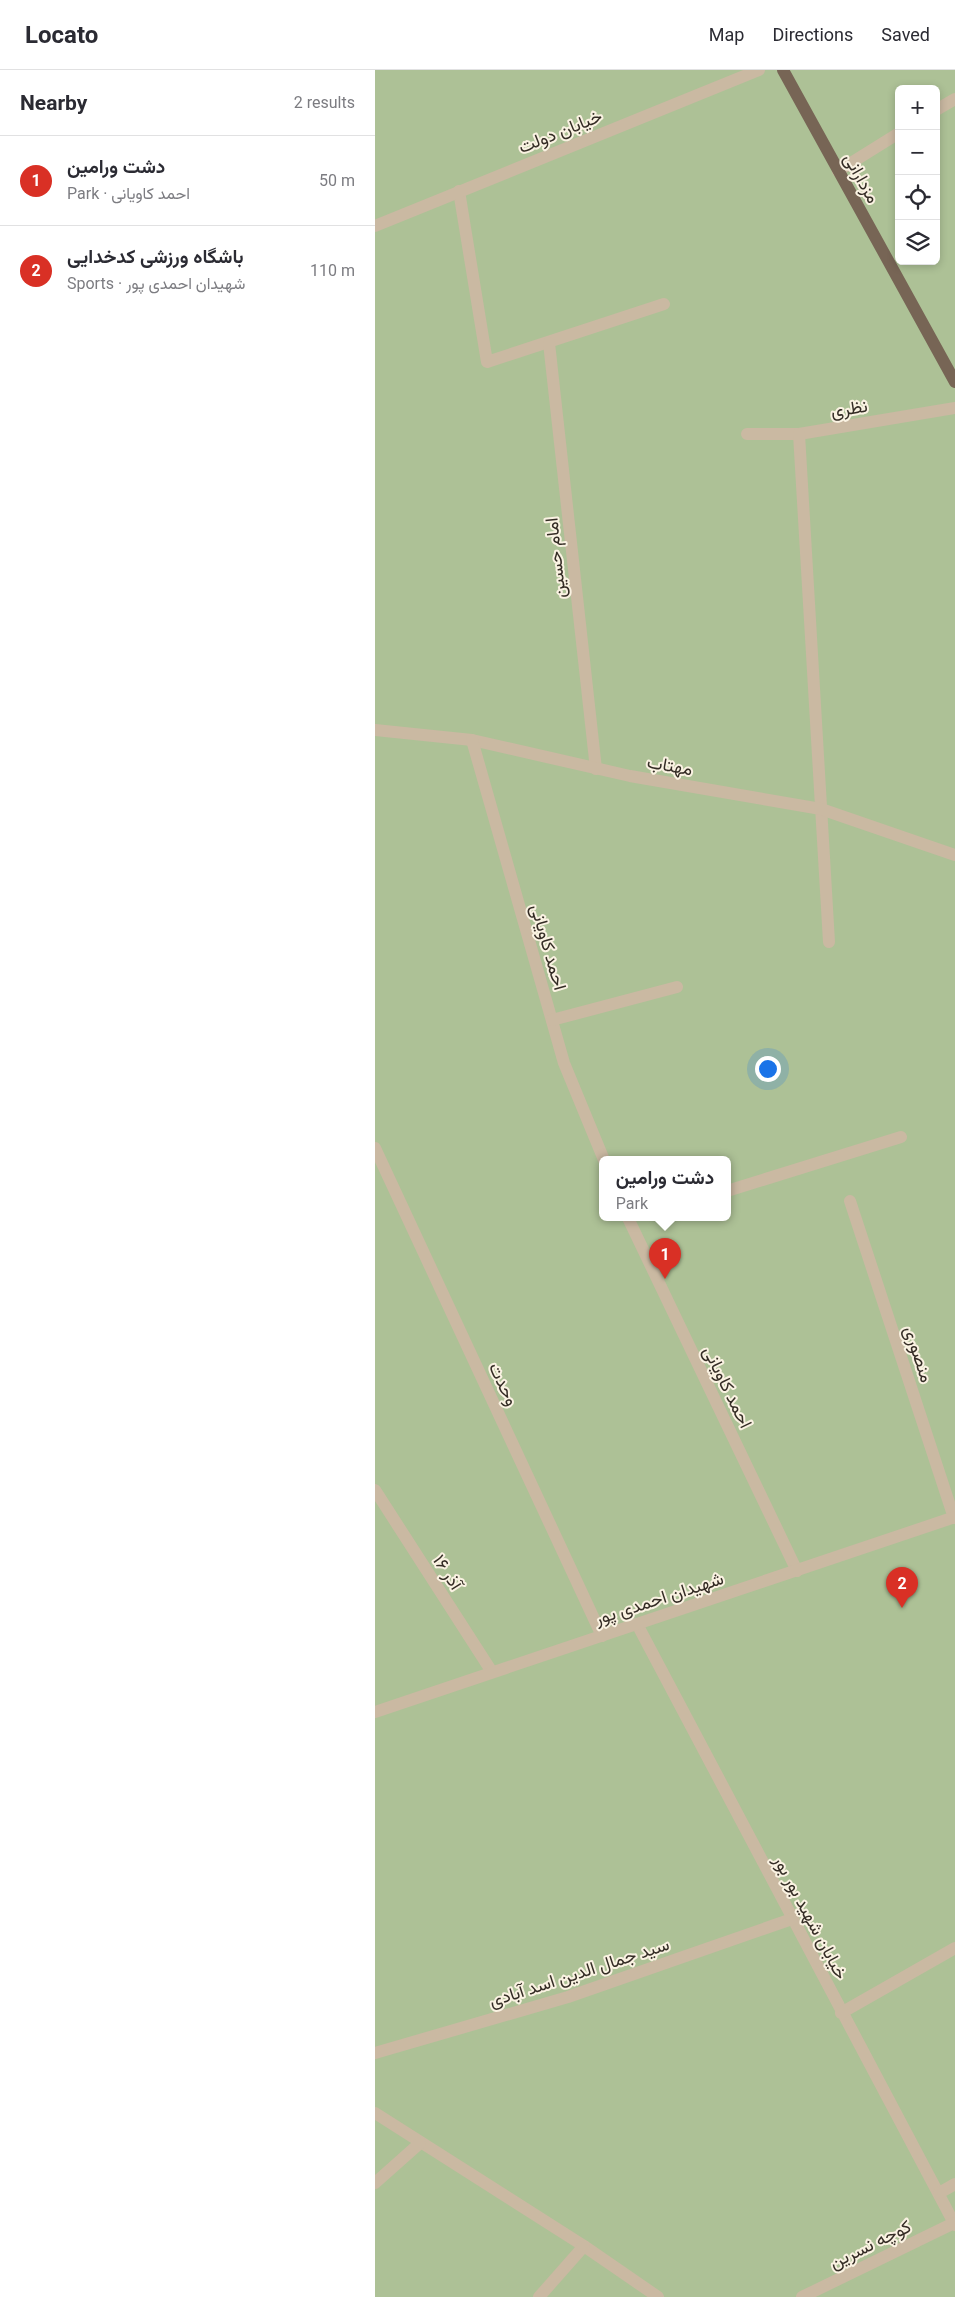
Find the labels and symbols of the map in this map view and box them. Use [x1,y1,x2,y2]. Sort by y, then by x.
street label: خیابان دولت [515,105,605,158]
street label: مزدارانی [839,149,884,207]
street label: نظری [829,395,869,422]
street label: امام حسین [540,516,572,599]
street label: مهتاب [645,751,694,780]
street label: احمد کاویانی [526,902,571,993]
your location [755,1056,781,1082]
pin: 1 [649,1238,681,1279]
street label: منصوری [899,1323,938,1385]
street label: احمد کاویانی [698,1343,757,1432]
street label: وحدت [484,1359,523,1409]
street label: ۱۶ آذر [428,1551,468,1595]
street label: شهیدان احمدی پور [591,1567,727,1631]
pin: 2 [886,1567,918,1608]
street label: خیابان شهید بور بور [768,1851,852,1983]
street label: سید جمال الدین اسد آبادی [486,1933,672,2012]
street label: کوچه نسرین [826,2215,915,2275]

